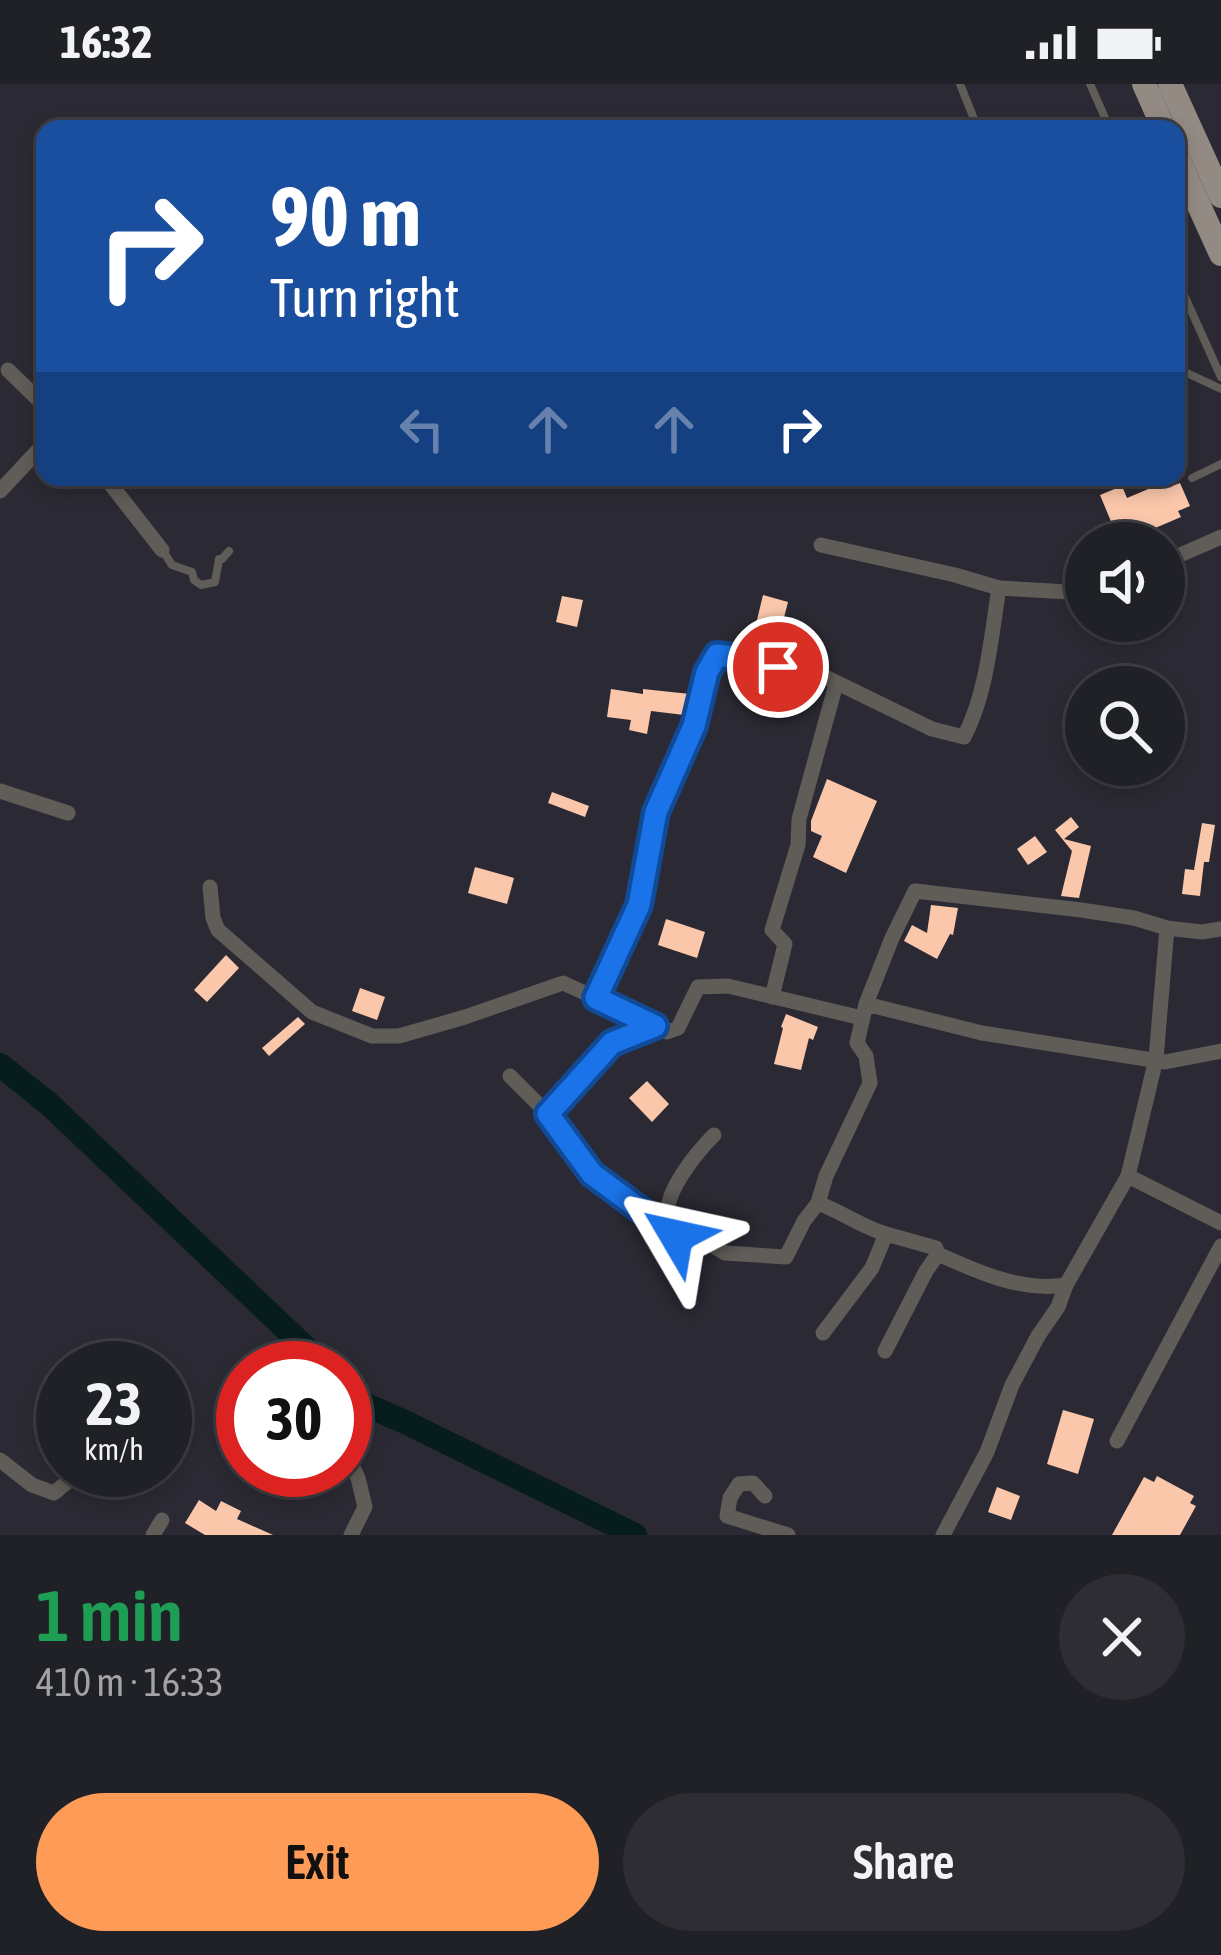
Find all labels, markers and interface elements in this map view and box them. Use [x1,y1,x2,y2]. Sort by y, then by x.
text: 16:32 [60,16,153,68]
icon: right [72,168,228,324]
text: 90 m [270,168,421,264]
text: Turn right [270,267,460,328]
icon: left [389,396,455,462]
icon: ahead [515,396,581,462]
icon: ahead [641,396,707,462]
icon: right [767,396,833,462]
map controls [1065,522,1185,786]
button: sound [1065,522,1185,642]
pin [727,616,829,718]
icon: arrive [745,634,811,700]
button: search [1065,666,1185,786]
position arrow [613,1173,739,1299]
speed limit sign: 30 [216,1341,372,1497]
text: 23 [86,1369,142,1438]
text: km/h [84,1432,144,1466]
text: 1 min [36,1574,183,1656]
button: close [1059,1574,1185,1700]
text: 410 m · 16:33 [36,1660,224,1704]
button: Exit [36,1793,599,1931]
button: Share [623,1793,1185,1931]

